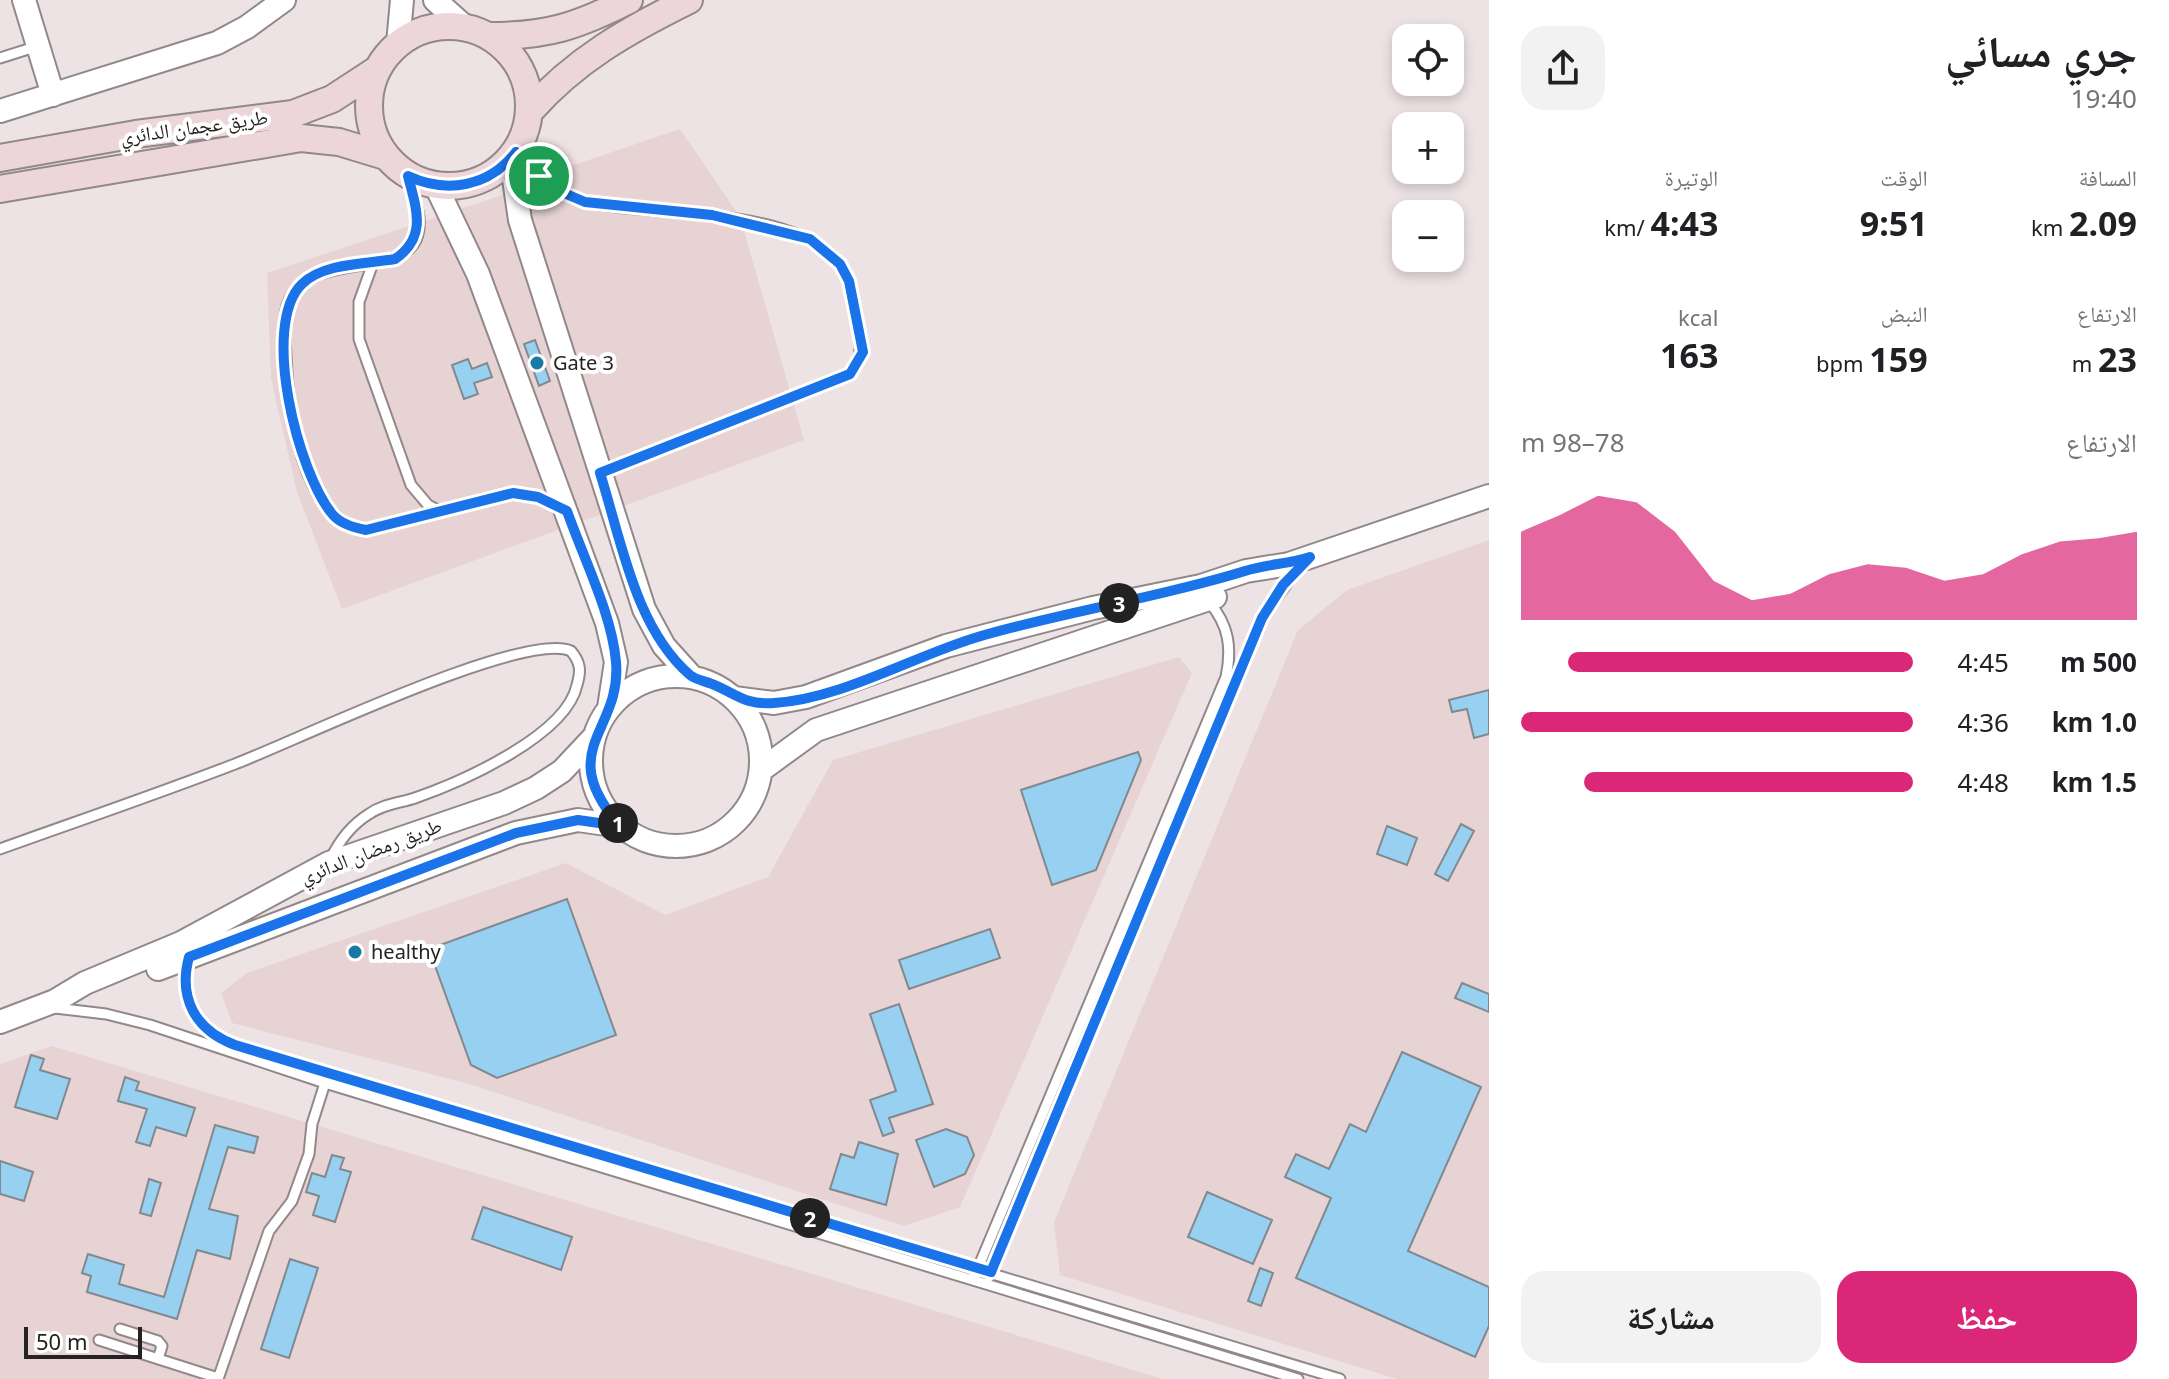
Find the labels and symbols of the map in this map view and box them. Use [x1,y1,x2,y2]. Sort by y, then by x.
street label: طريق عجمان الدائري [118,103,270,153]
pin [505,142,573,210]
place label: Gate 3 [553,349,614,376]
marker: Gate 3 [528,354,546,372]
pin: 3 [1099,583,1139,623]
pin: 1 [598,803,638,843]
street label: طريق رمضان الدائري [296,811,447,893]
place label: healthy [371,938,442,965]
marker: healthy [346,943,364,961]
pin: 2 [790,1198,830,1238]
scale bar [24,1323,142,1359]

